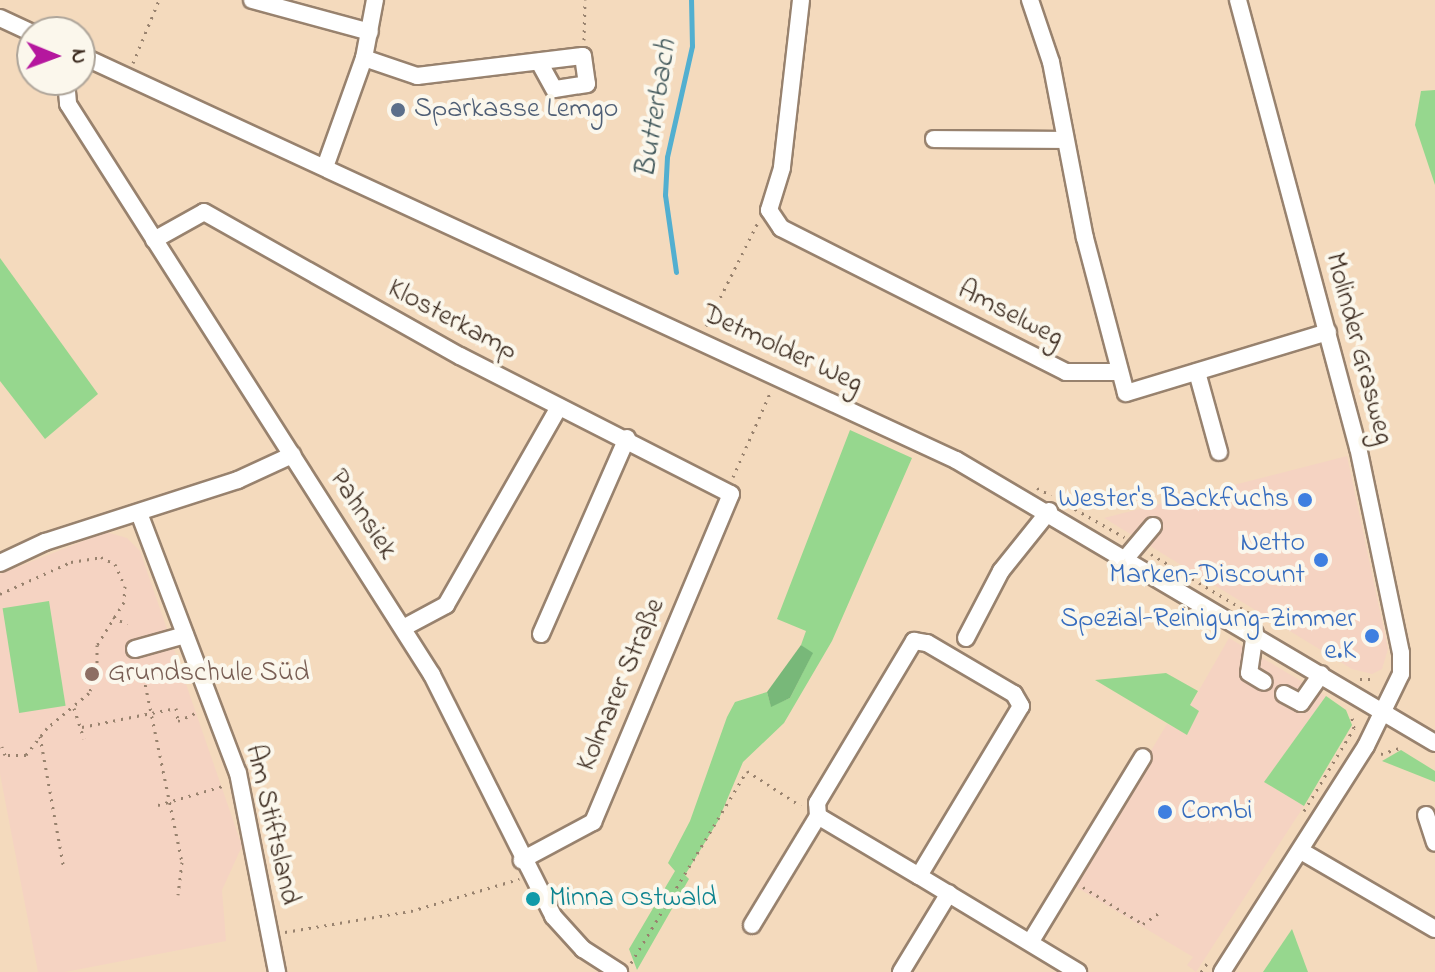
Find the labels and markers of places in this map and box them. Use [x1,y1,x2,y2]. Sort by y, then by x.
place label: Sparkasse Lemgo [414,93,618,127]
marker: Sparkasse Lemgo [389,101,407,119]
place label: Wester's Backfuchs [1058,483,1289,517]
marker: Wester's Backfuchs [1296,491,1314,509]
place label: Netto Marken-Discount [1109,527,1305,593]
marker: Netto Marken-Discount [1312,551,1330,569]
place label: Spezial-Reinigung-Zimmer e.K [1060,603,1356,669]
marker: Spezial-Reinigung-Zimmer e.K [1363,627,1381,645]
place label: Grundschule Süd [108,657,310,691]
marker: Grundschule Süd [83,665,101,683]
place label: Combi [1181,795,1252,829]
marker: Combi [1156,803,1174,821]
place label: Minna Ostwald [549,882,717,916]
marker: Minna Ostwald [524,890,542,908]

